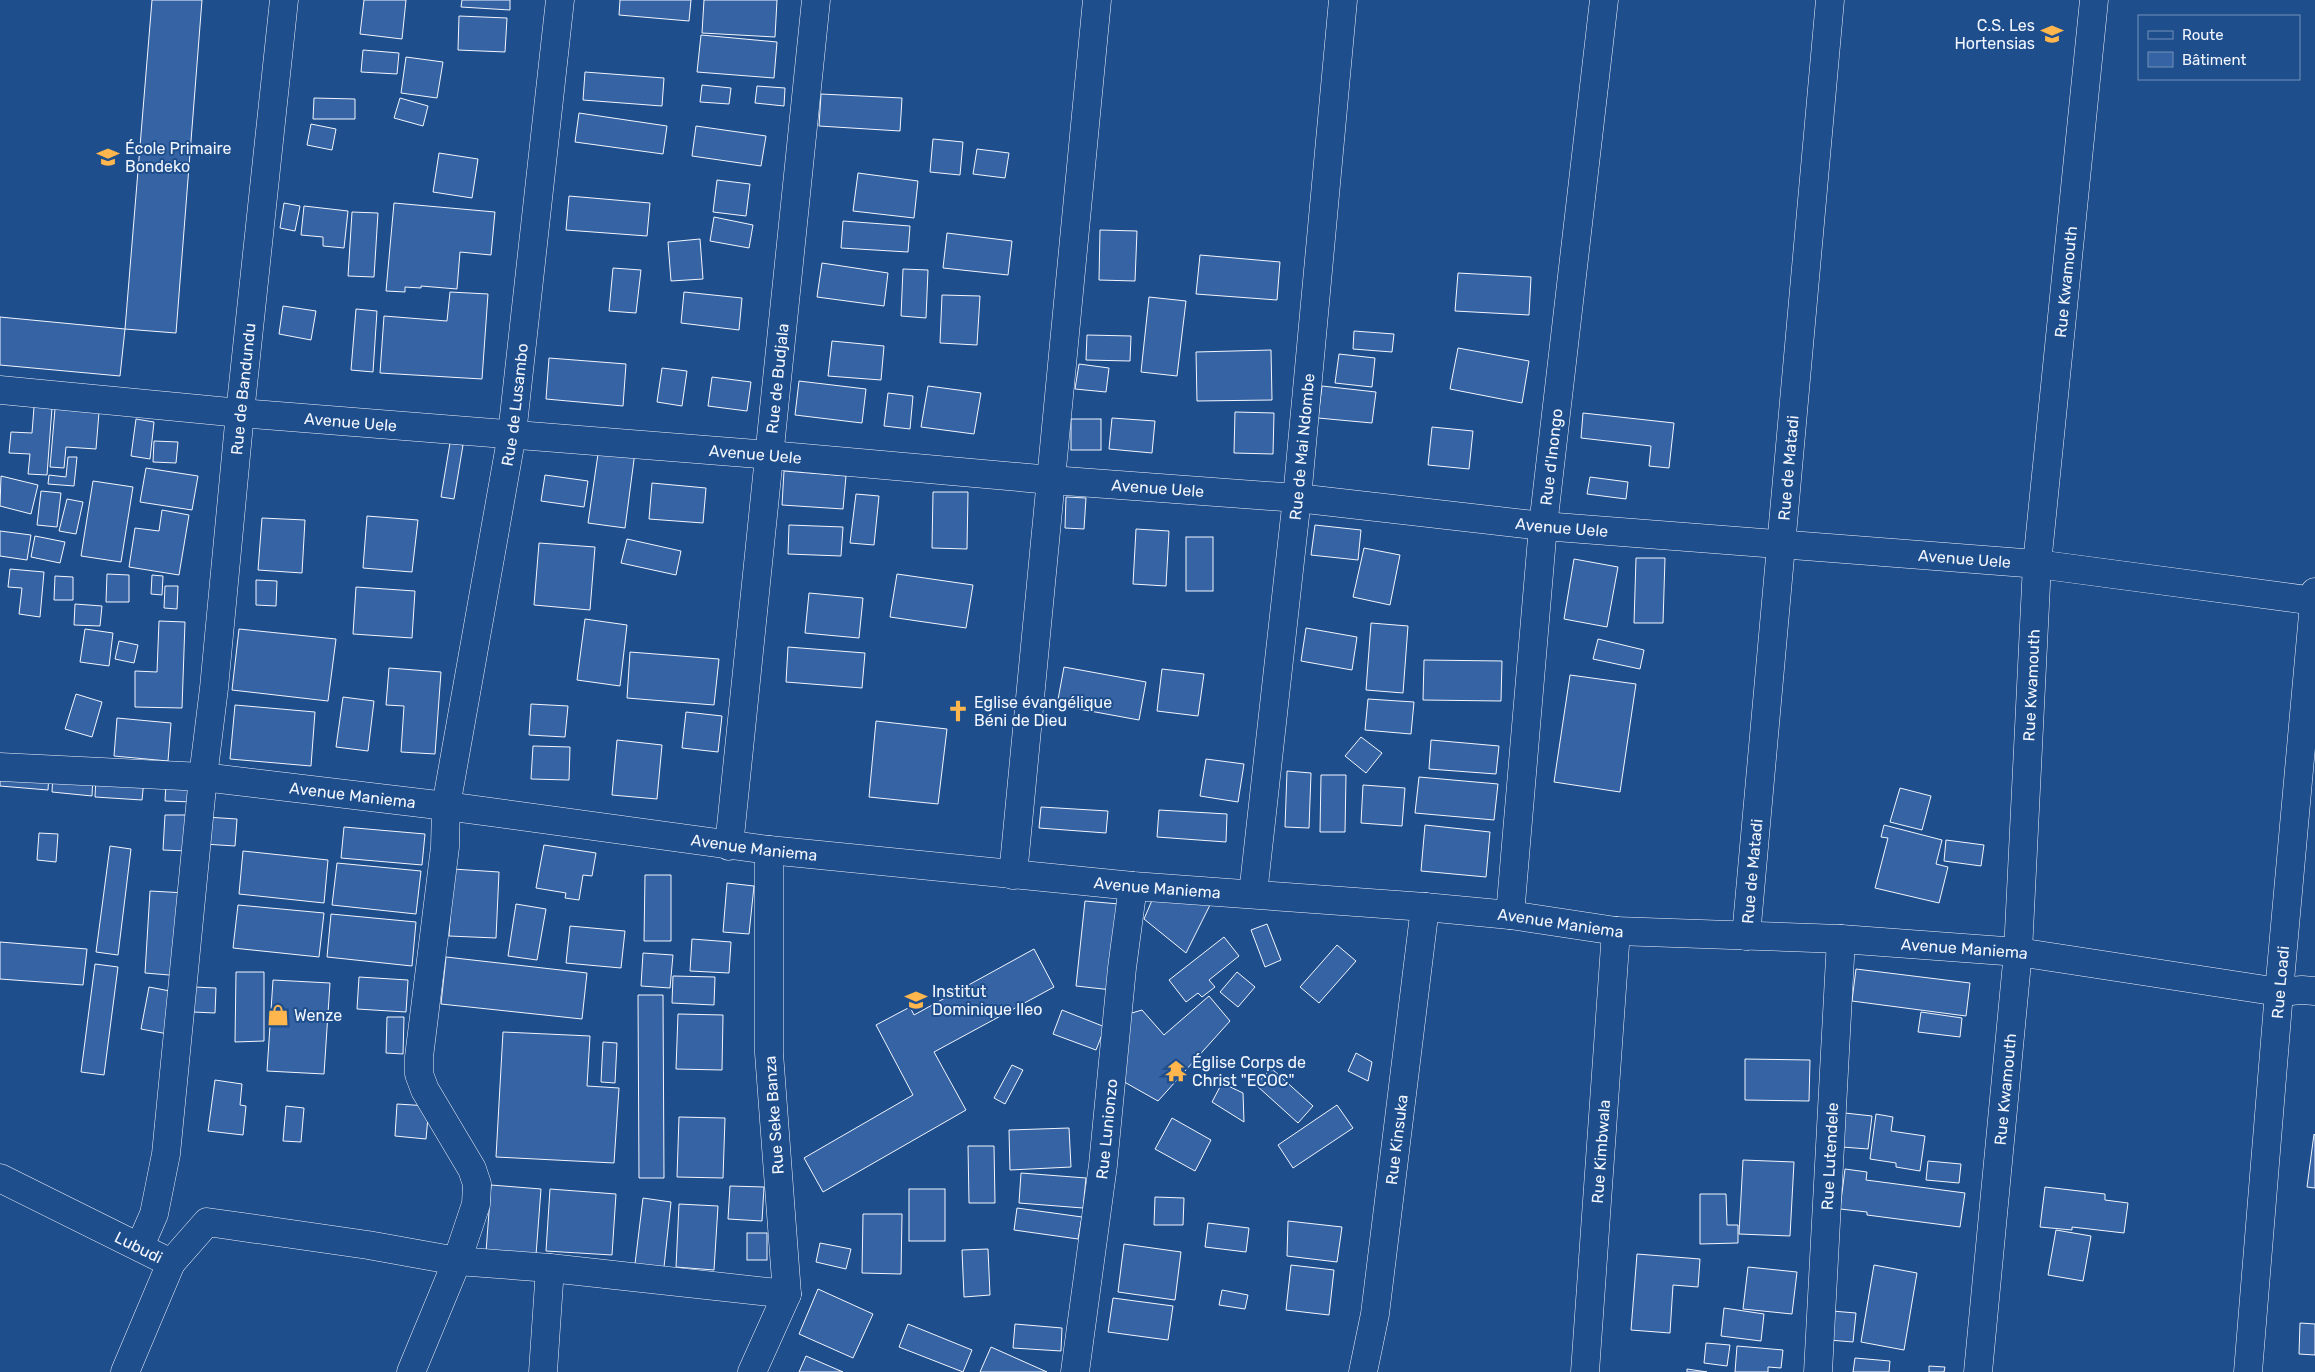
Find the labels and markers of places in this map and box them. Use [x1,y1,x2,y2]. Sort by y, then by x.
place label: C.S. Les Hortensias [1954,16,2035,53]
school or university icon: C.S. Les Hortensias [2039,21,2065,47]
place label: École Primaire Bondeko [125,139,231,176]
school or university icon: École Primaire Bondeko [95,144,121,170]
place label: Eglise évangélique Béni de Dieu [974,693,1112,730]
church icon: Eglise évangélique Béni de Dieu [945,698,971,724]
place label: Institut Dominique Ileo [932,982,1042,1019]
school or university icon: Institut Dominique Ileo [903,987,929,1013]
shop icon: Wenze [265,1002,291,1028]
place label: Wenze [294,1006,342,1025]
place label: Église Corps de Christ "ECOC" [1192,1053,1306,1090]
temple icon: Église Corps de Christ "ECOC" [1163,1058,1189,1084]

